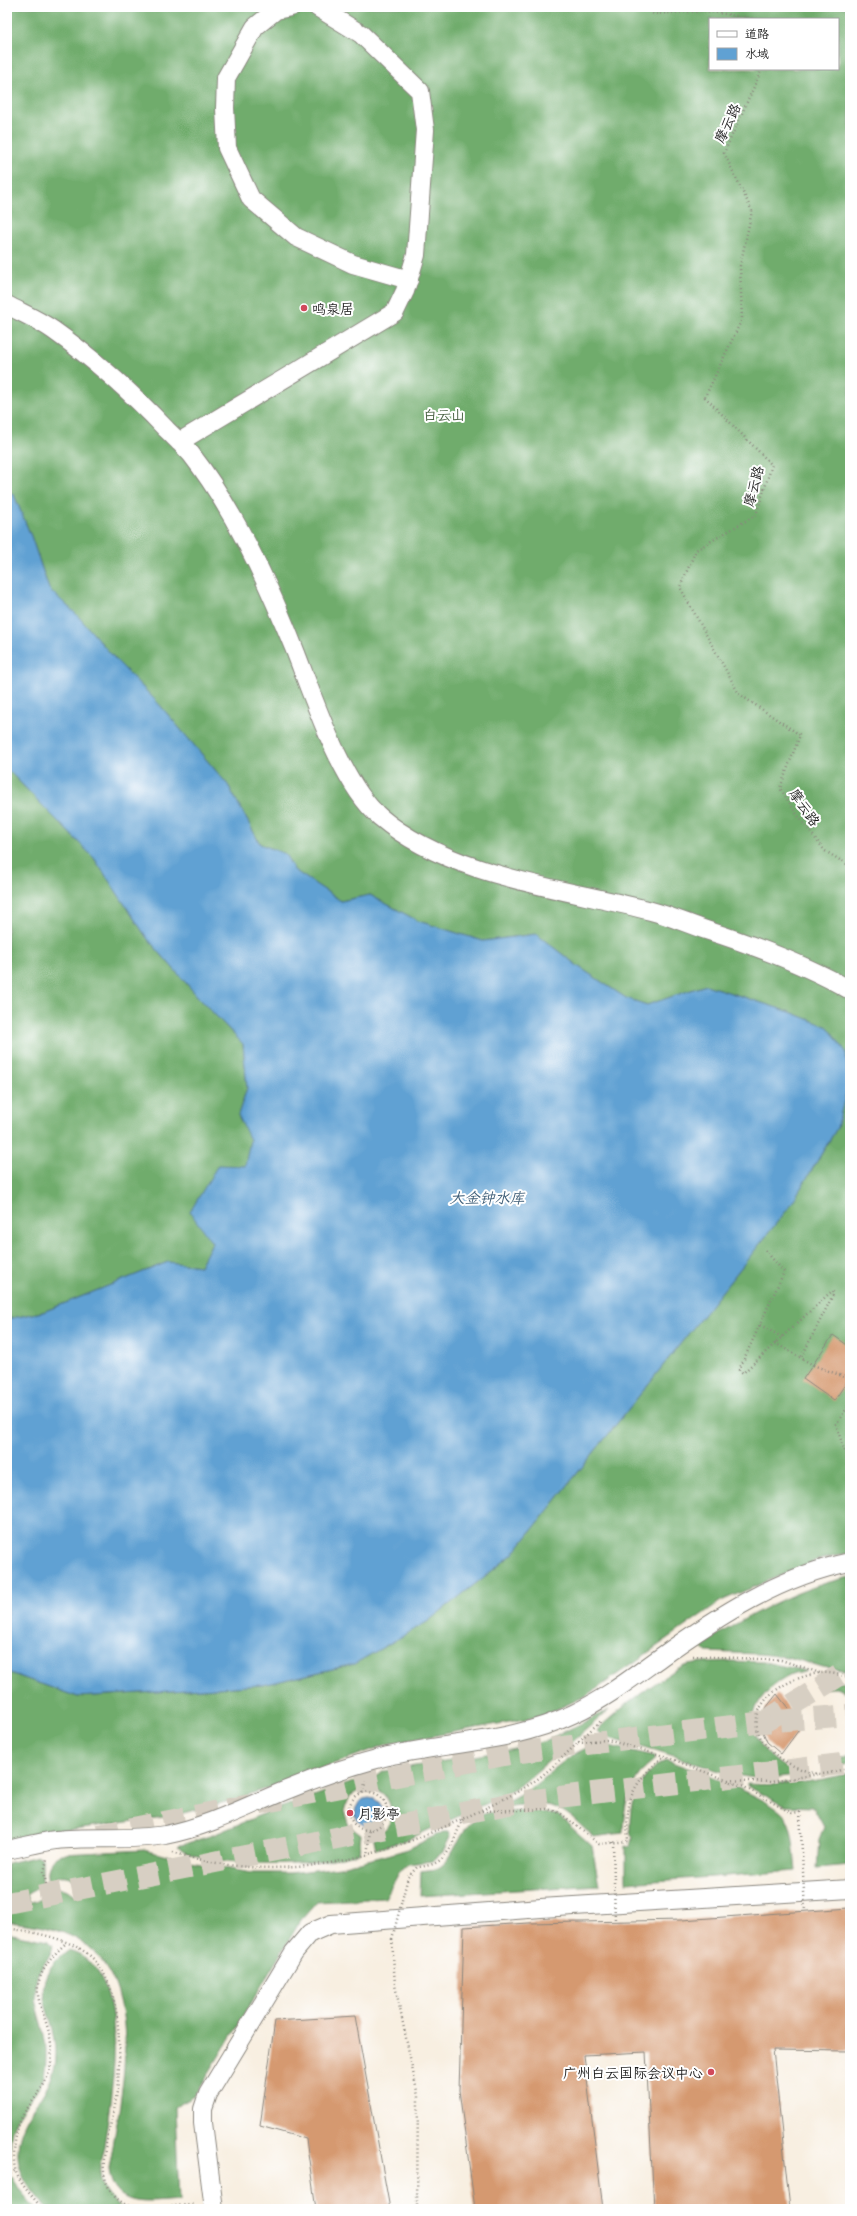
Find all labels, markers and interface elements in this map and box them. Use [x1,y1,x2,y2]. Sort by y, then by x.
legend [709,18,839,70]
text: 道路 [745,25,769,42]
text: 水域 [745,45,769,62]
street label: 摩云路 [710,100,744,146]
place label: 鸣泉居 [312,299,354,318]
marker: 鸣泉居 [299,303,309,313]
park label: 白云山 [423,405,465,424]
street label: 摩云路 [738,463,768,509]
street label: 摩云路 [785,784,825,830]
water label: 大金钟水库 [449,1187,525,1208]
place label: 月影亭 [358,1804,400,1823]
marker: 月影亭 [345,1808,355,1818]
place label: 广州白云国际会议中心 [563,2063,703,2082]
marker: 广州白云国际会议中心 [706,2067,716,2077]

